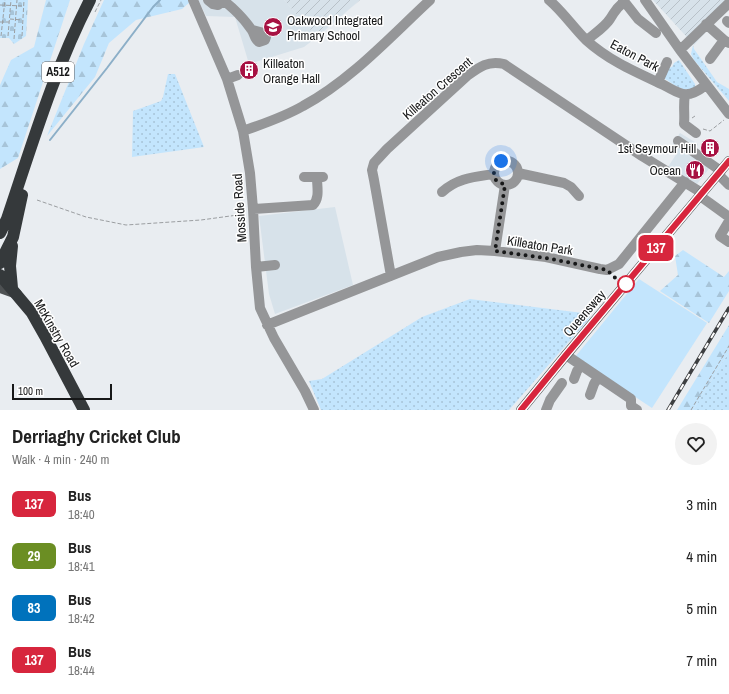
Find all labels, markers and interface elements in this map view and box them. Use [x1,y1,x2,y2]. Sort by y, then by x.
place label: Oakwood Integrated Primary School [287,12,383,44]
school or university icon: Oakwood Integrated Primary School [262,16,284,38]
street label: Eaton Park [607,36,663,76]
street label: Killeaton Crescent [399,53,476,123]
place label: Killeaton Orange Hall [263,55,320,87]
building icon: Killeaton Orange Hall [238,59,260,81]
road number: A512 [42,62,74,82]
building icon: 1st Seymour Hill [699,137,721,159]
place label: 1st Seymour Hill [618,140,696,157]
your location [491,151,511,171]
restaurant icon: Ocean [684,159,706,181]
place label: Ocean [650,162,681,179]
street label: Mosside Road [229,173,250,243]
street label: Killeaton Park [506,232,575,259]
line badge: 137 [633,235,679,261]
text: 137 [646,239,666,257]
unlabelled marker [617,275,635,293]
street label: Queensway [559,286,610,340]
street label: McKinstry Road [30,296,83,370]
scale bar [12,382,112,401]
text: 100 m [18,384,43,398]
text: Derriaghy Cricket Club [12,423,181,449]
button: heart [675,423,717,465]
text: Walk · 4 min · 240 m [12,451,109,468]
text: Bus [68,485,91,506]
text: 3 min [686,494,717,515]
text: 137 [24,495,44,513]
text: 18:40 [68,506,95,523]
text: Bus [68,537,91,558]
text: 4 min [686,546,717,567]
text: 29 [28,547,40,565]
text: 18:41 [68,558,95,575]
text: Bus [68,589,91,610]
text: 5 min [686,598,717,619]
text: 83 [28,599,40,617]
text: 18:42 [68,610,95,627]
text: Bus [68,641,91,662]
text: 7 min [686,650,717,671]
text: 137 [24,651,44,669]
text: 18:44 [68,662,95,679]

